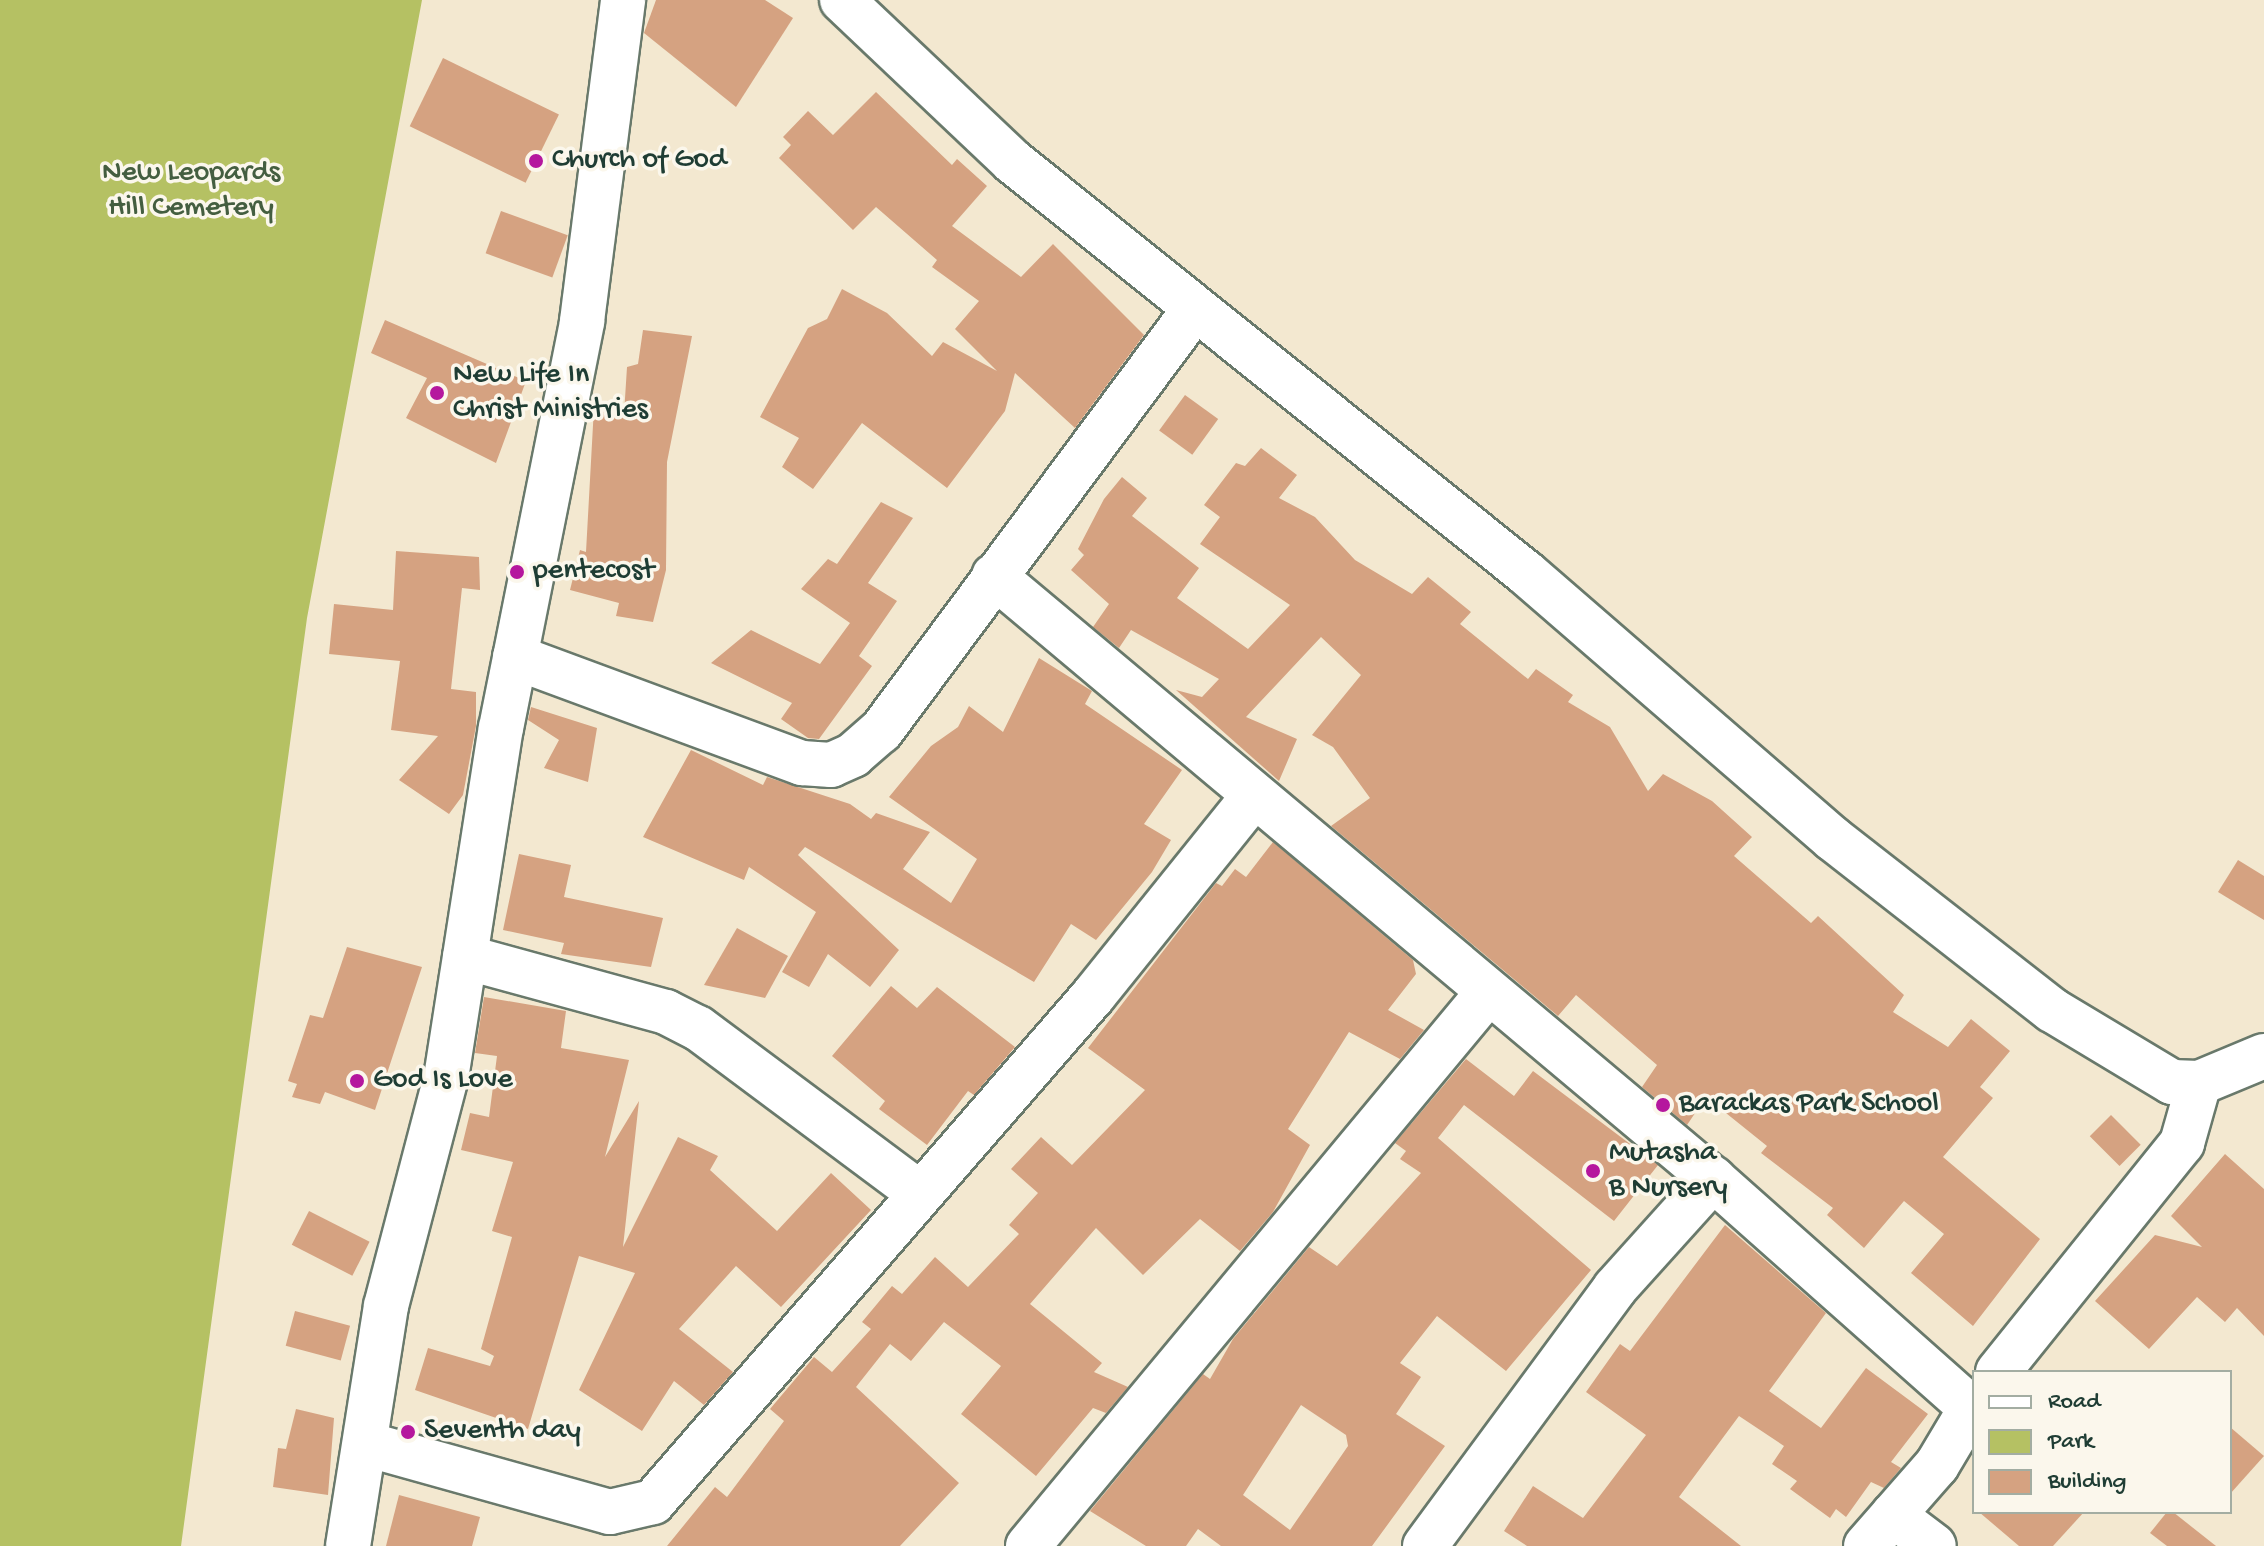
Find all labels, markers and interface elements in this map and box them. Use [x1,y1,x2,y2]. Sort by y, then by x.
place label: Church of God [552,143,726,179]
marker: Church of God [527,152,545,170]
park label: New Leopards Hill Cemetery [102,156,280,226]
place label: New Life In Christ Ministries [453,358,648,428]
marker: New Life In Christ Ministries [428,384,446,402]
place label: pentecost [533,554,654,590]
marker: pentecost [508,563,526,581]
place label: God Is Love [373,1063,513,1099]
marker: God Is Love [348,1072,366,1090]
place label: Barackas Park School [1679,1087,1939,1123]
marker: Barackas Park School [1654,1096,1672,1114]
place label: Mutasha B Nursery [1609,1136,1728,1206]
marker: Mutasha B Nursery [1584,1162,1602,1180]
legend [1972,1370,2232,1514]
text: Road [2048,1388,2100,1417]
place label: Seventh day [424,1414,581,1450]
marker: Seventh day [399,1423,417,1441]
text: Park [2048,1428,2094,1457]
text: Building [2048,1468,2126,1497]

